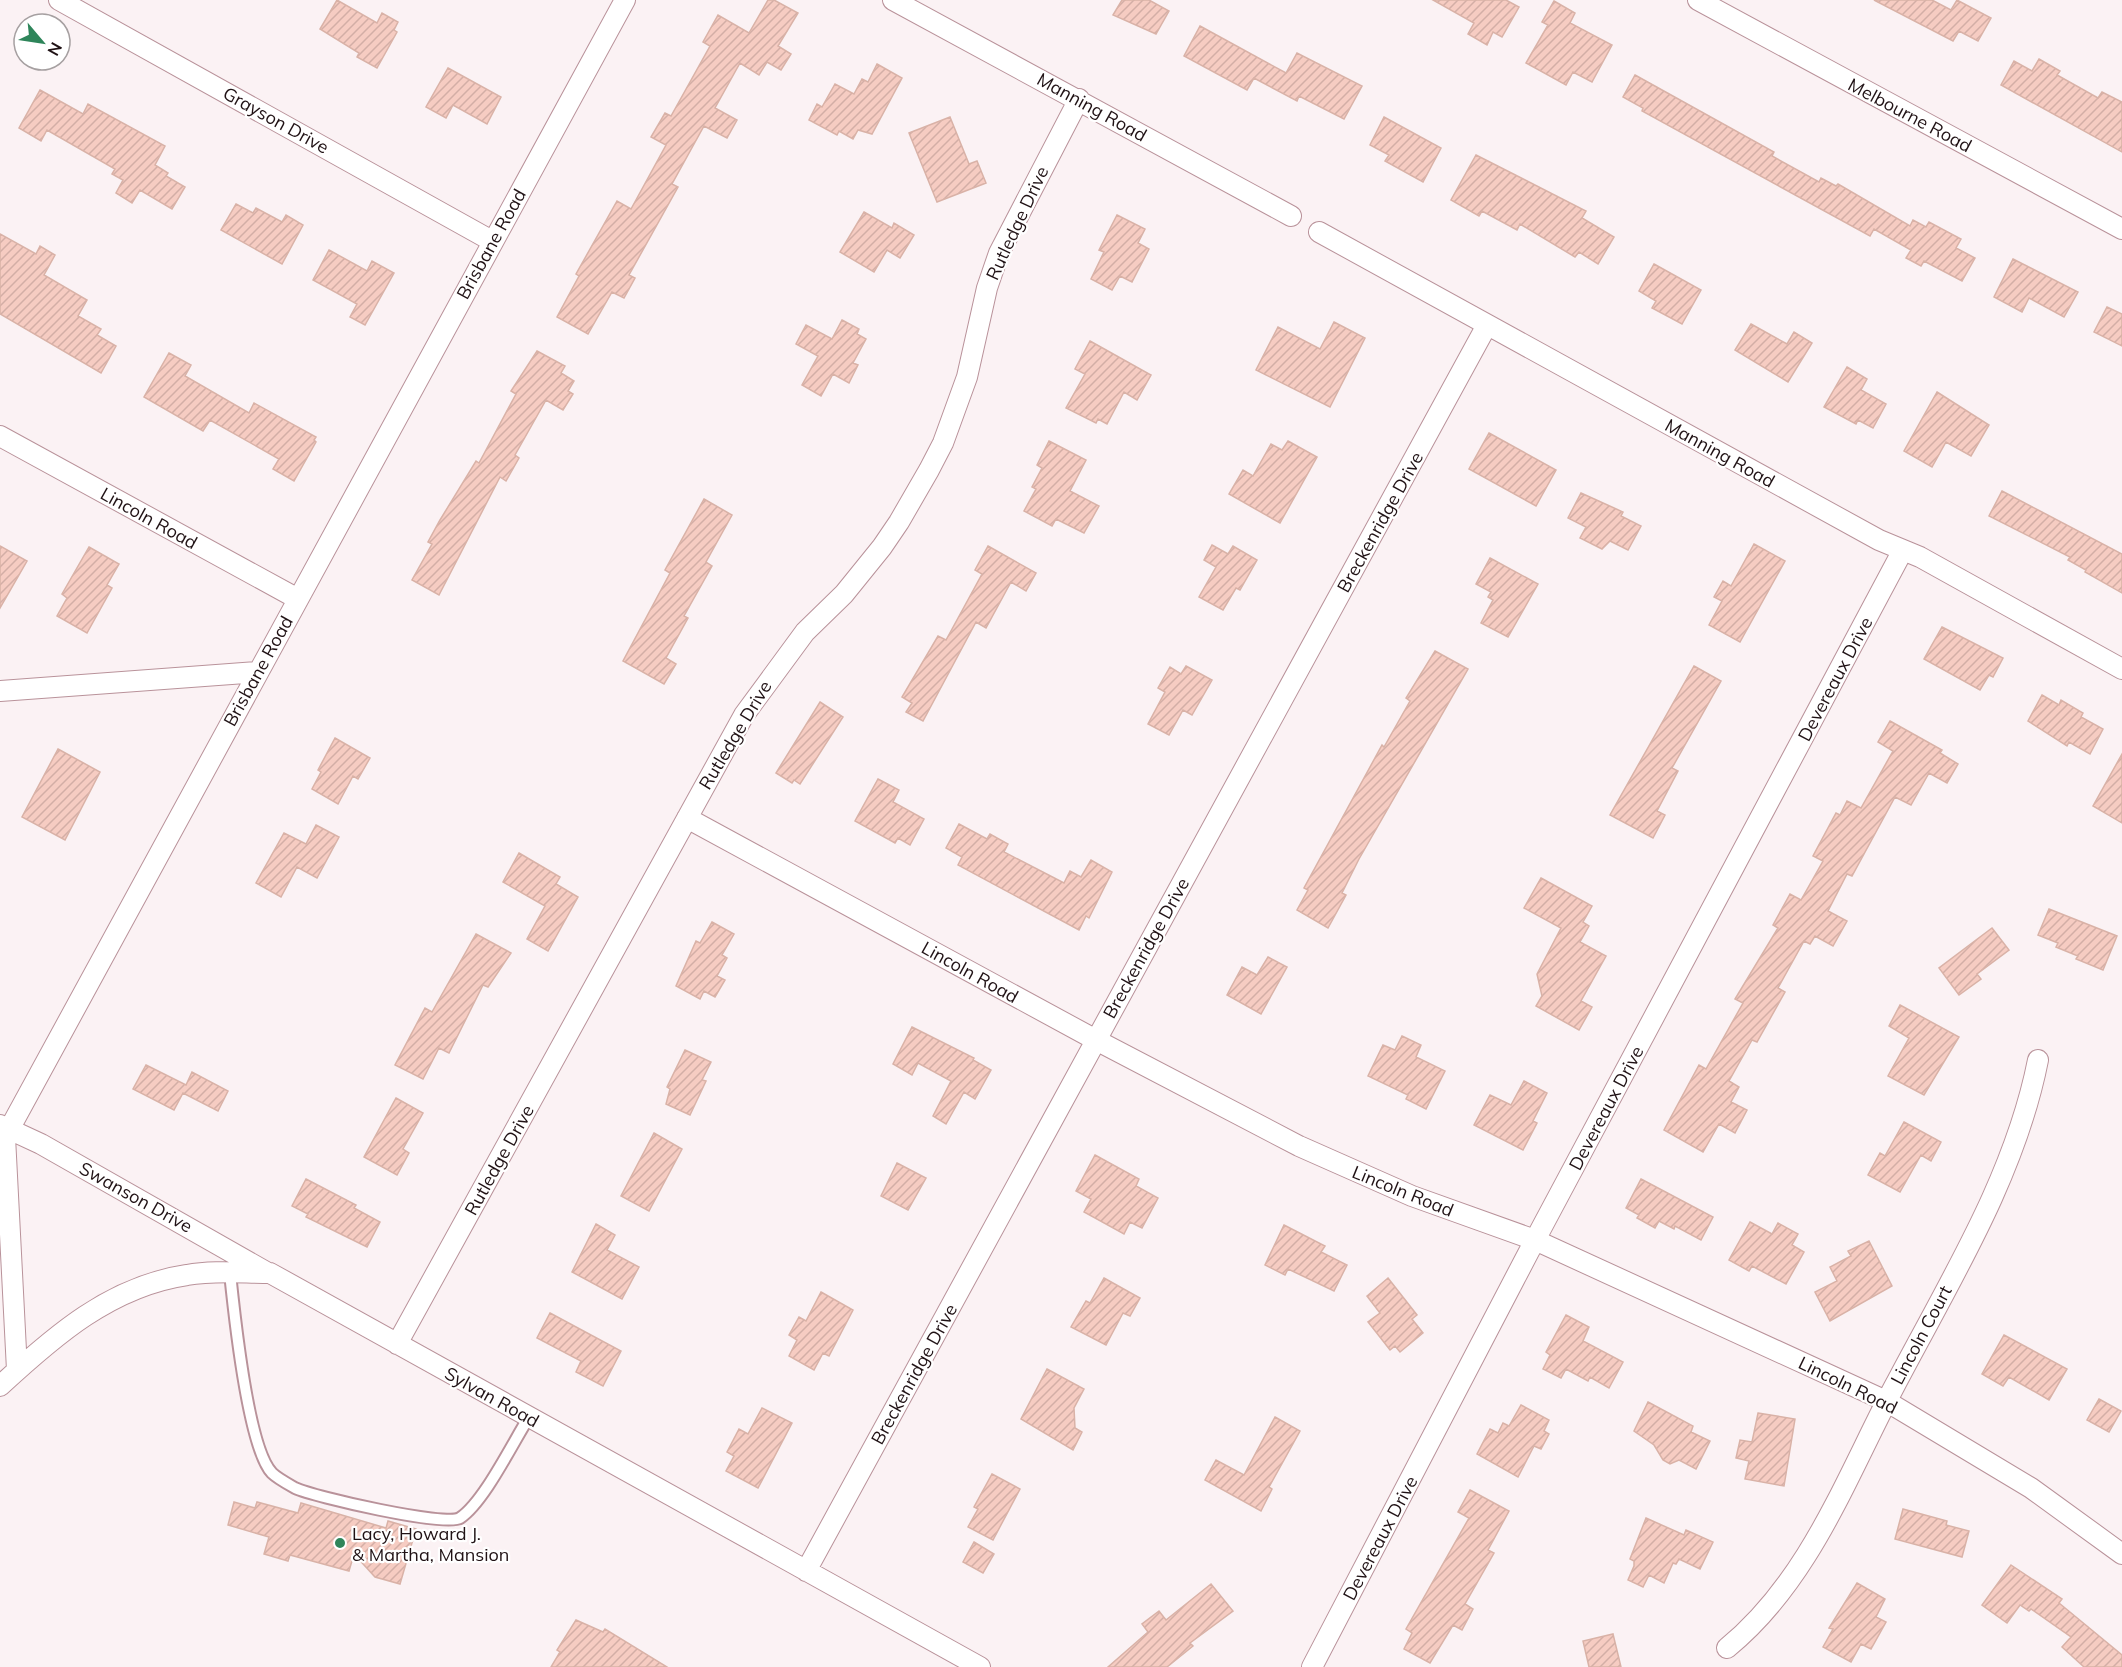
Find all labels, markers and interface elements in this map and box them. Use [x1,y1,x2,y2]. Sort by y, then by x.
north arrow [12,12,72,72]
text: N [43,39,67,59]
street label: Manning Road [1033,67,1151,147]
street label: Melbourne Road [1844,73,1976,157]
street label: Grayson Drive [219,81,333,159]
street label: Rutledge Drive [981,162,1053,284]
street label: Brisbane Road [451,185,531,303]
street label: Manning Road [1661,413,1779,493]
street label: Breckenridge Drive [1332,448,1428,596]
street label: Lincoln Road [96,482,202,554]
street label: Brisbane Road [218,612,298,730]
street label: Devereaux Drive [1793,613,1877,745]
street label: Rutledge Drive [694,676,776,794]
street label: Breckenridge Drive [1098,874,1194,1022]
street label: Lincoln Road [917,936,1023,1008]
street label: Devereaux Drive [1564,1042,1648,1174]
street label: Rutledge Drive [459,1101,539,1219]
street label: Swanson Drive [75,1156,197,1238]
street label: Lincoln Road [1349,1160,1457,1222]
street label: Lincoln Court [1885,1282,1957,1388]
street label: Breckenridge Drive [866,1300,962,1448]
street label: Lincoln Road [1795,1351,1901,1419]
street label: Sylvan Road [441,1362,543,1432]
street label: Devereaux Drive [1338,1472,1422,1604]
place label: Lacy, Howard J. & Martha, Mansion [352,1522,509,1566]
marker: Lacy, Howard J. & Martha, Mansion [333,1536,347,1550]

